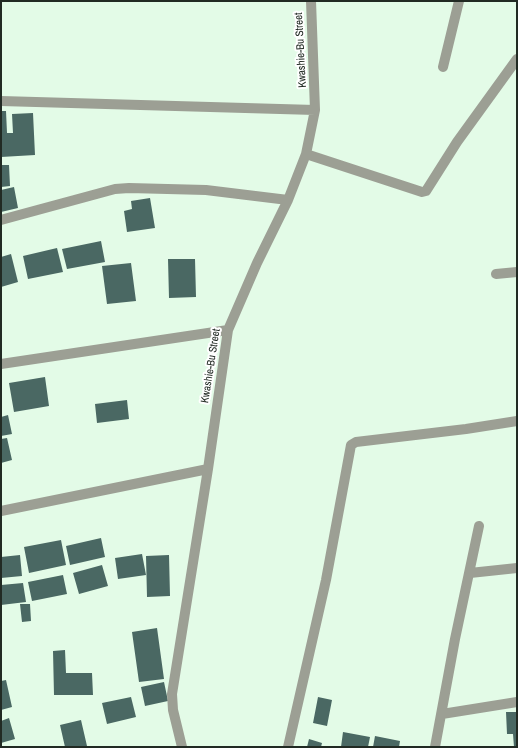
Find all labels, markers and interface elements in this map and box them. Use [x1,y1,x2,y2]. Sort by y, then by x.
street label: Kwashie-Bu Street [292,12,310,88]
street label: Kwashie-Bu Street [199,328,223,404]

